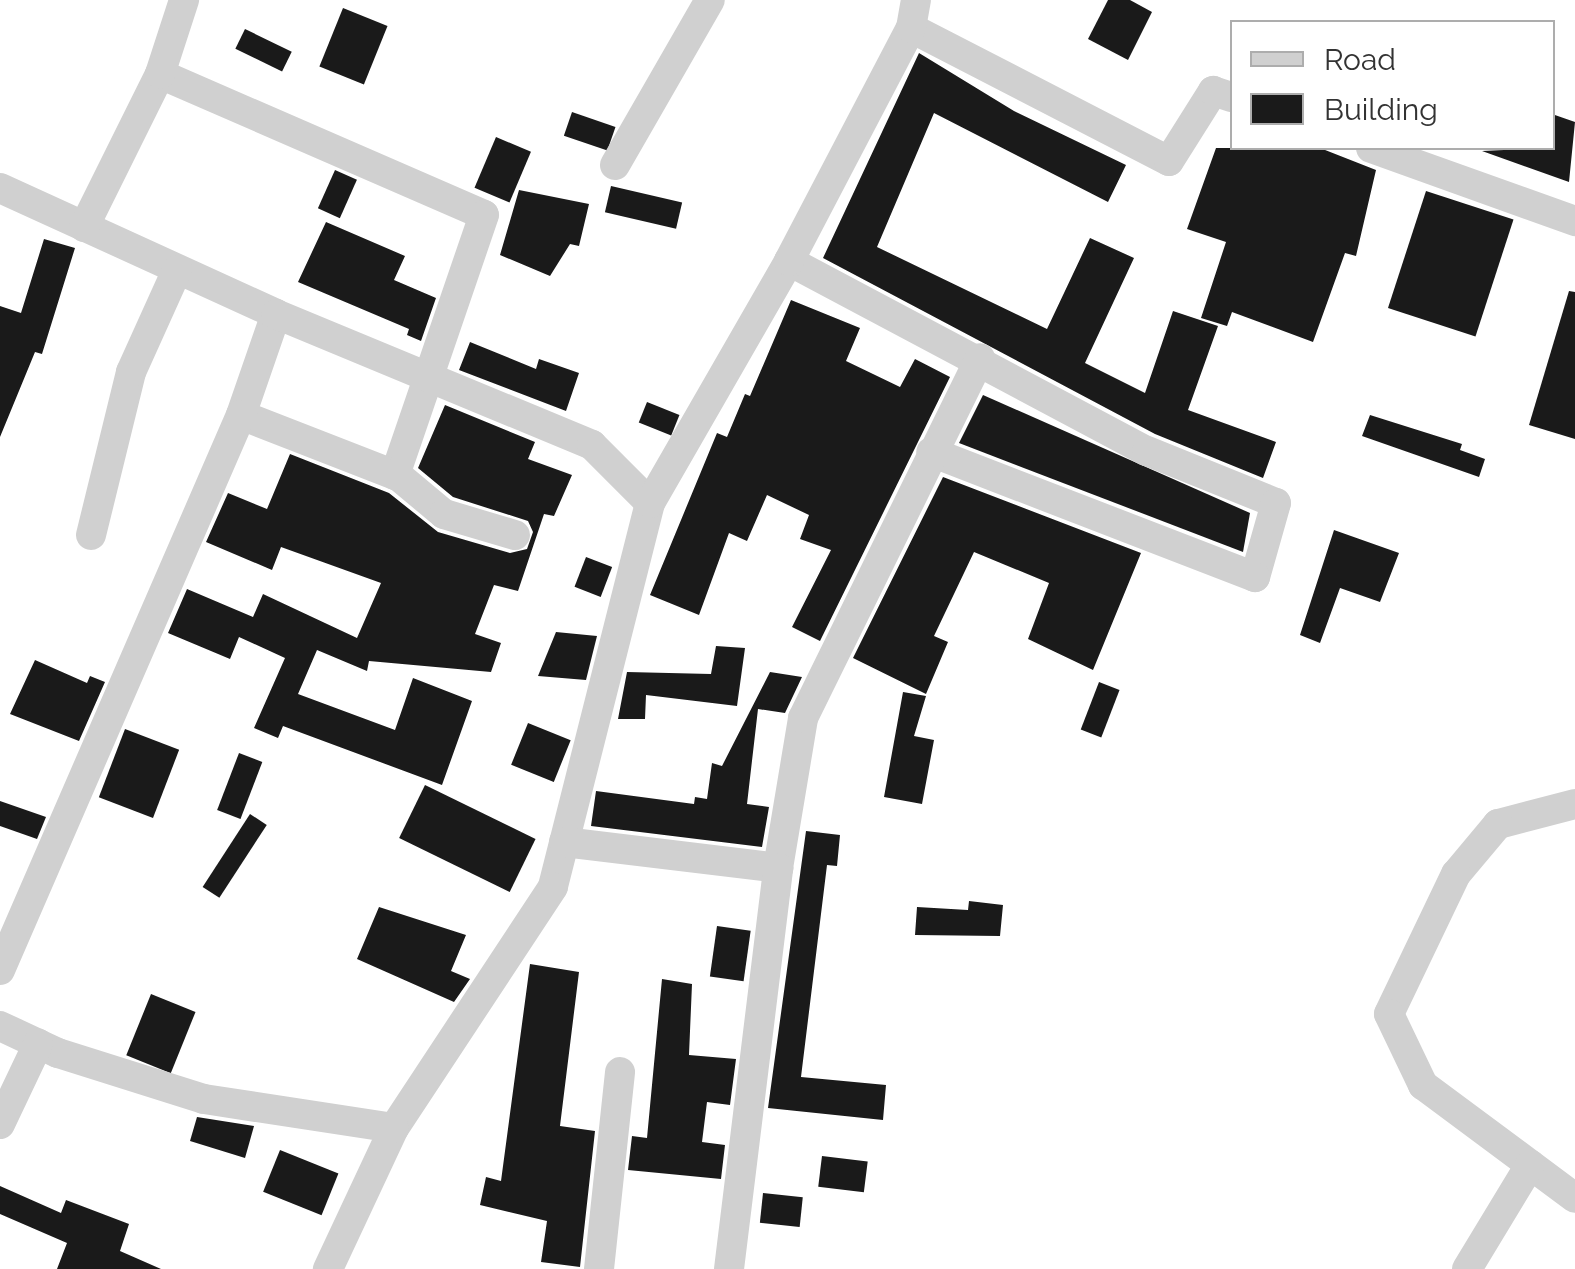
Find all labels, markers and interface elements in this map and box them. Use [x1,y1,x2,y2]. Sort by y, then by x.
legend [1230,20,1555,150]
text: Road [1324,42,1396,77]
text: Building [1324,92,1438,127]

